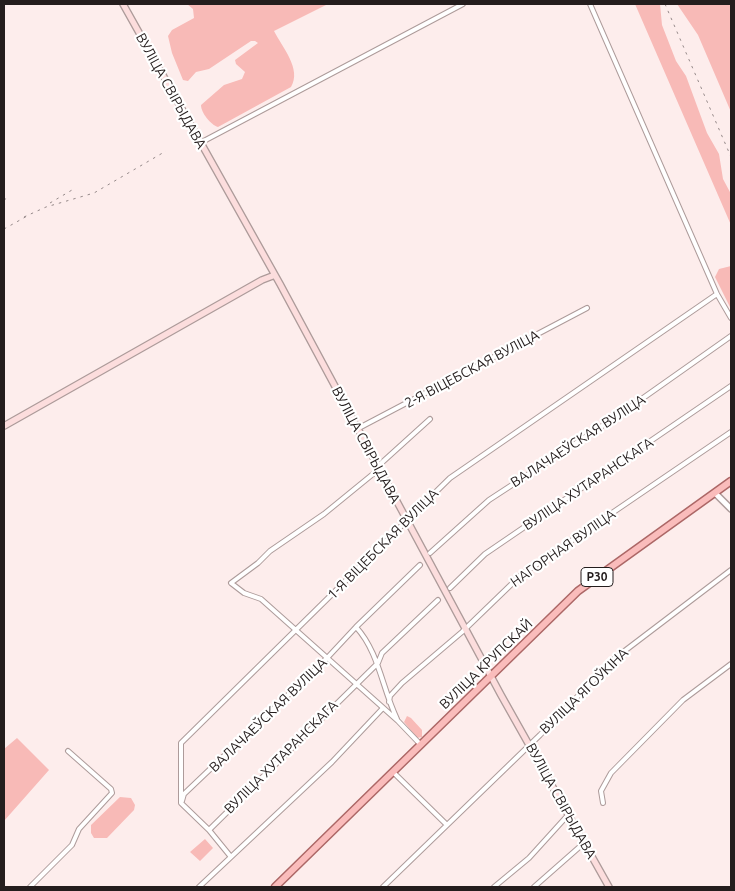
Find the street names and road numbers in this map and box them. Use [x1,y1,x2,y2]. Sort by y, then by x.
street label: ВУЛІЦА СВІРЫДАВА [132,30,210,152]
street label: 2-Я ВІЦЕБСКАЯ ВУЛІЦА [402,326,542,412]
street label: ВУЛІЦА СВІРЫДАВА [328,384,404,506]
street label: ВАЛАЧАЕЎСКАЯ ВУЛІЦА [508,391,648,491]
street label: ВУЛІЦА ХУТАРАНСКАГА [520,434,656,534]
street label: 1-Я ВІЦЕБСКАЯ ВУЛІЦА [324,485,442,603]
street label: НАГОРНАЯ ВУЛІЦА [507,506,619,590]
road number: Р30 [581,568,613,586]
street label: ВУЛІЦА КРУПСКАЙ [436,615,536,713]
street label: ВУЛІЦА ЯГОЎКІНА [536,644,632,738]
street label: ВАЛАЧАЕЎСКАЯ ВУЛІЦА [206,654,330,776]
street label: ВУЛІЦА ХУТАРАНСКАГА [221,697,341,817]
street label: ВУЛІЦА СВІРЫДАВА [522,740,600,862]

